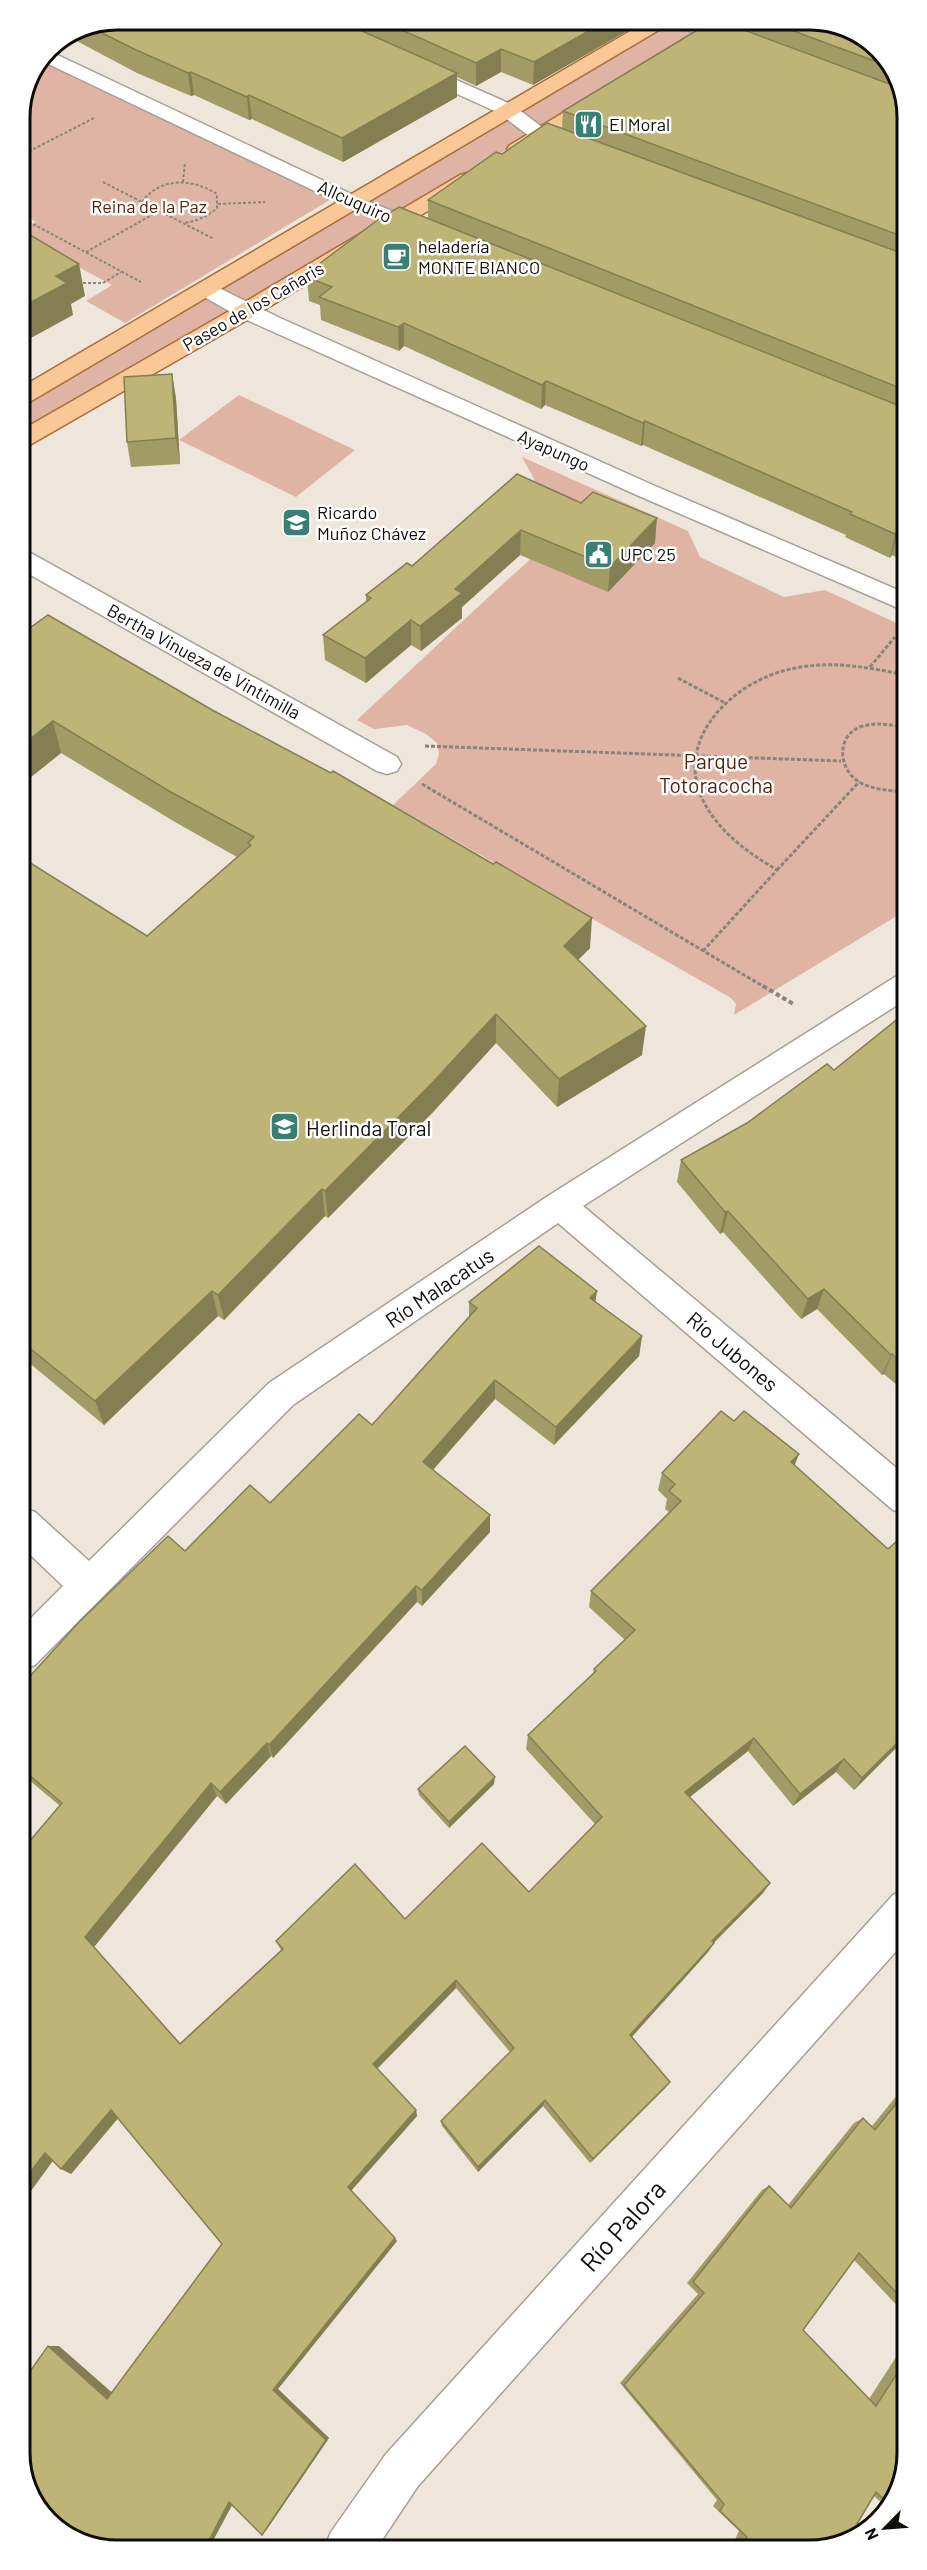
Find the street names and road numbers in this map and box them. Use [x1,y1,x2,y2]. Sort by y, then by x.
street label: Allcuquiro [315,175,395,227]
street label: Paseo de los Cañaris [178,257,328,355]
street label: Ayapungo [515,424,593,476]
street label: Bertha Vinueza de Vintimilla [103,599,305,723]
street label: Río Malacatus [380,1242,498,1332]
street label: Río Jubones [682,1306,784,1396]
street label: Río Palora [573,2173,671,2277]

